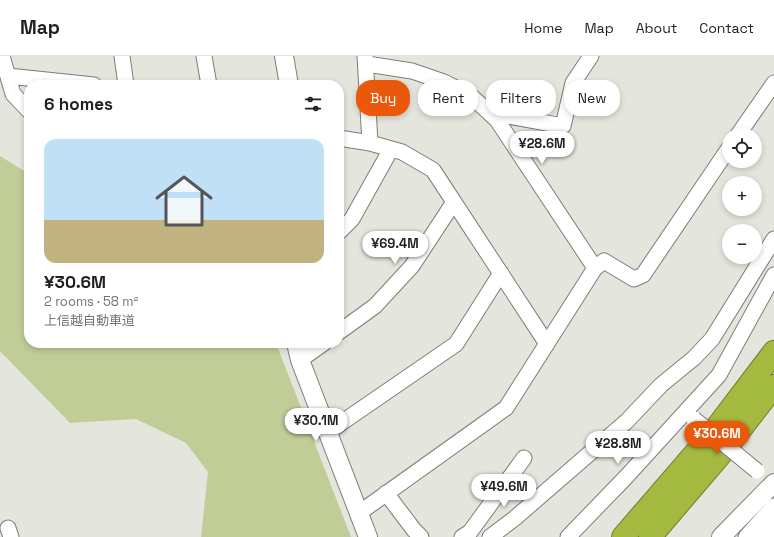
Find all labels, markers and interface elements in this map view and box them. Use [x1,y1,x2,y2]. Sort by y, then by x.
text: Map [20,15,60,40]
text: Home [524,19,562,37]
text: Map [584,19,614,37]
text: About [636,19,677,37]
text: Contact [699,19,754,37]
chip: Buy [356,80,410,116]
chip: Rent [418,80,478,116]
chip: Filters [486,80,556,116]
chip: New [564,80,620,116]
text: 6 homes [44,93,113,115]
icon: filters [302,93,324,115]
map controls [722,128,762,264]
button: locate [722,128,762,168]
pin: ¥28.6M [509,131,575,165]
text: ¥28.6M [519,135,565,152]
icon: home [148,165,220,237]
button: + [722,176,762,216]
button: − [722,224,762,264]
pin: ¥69.4M [362,231,428,265]
text: ¥69.4M [371,235,419,252]
text: ¥30.6M [44,271,106,293]
text: 2 rooms · 58 m² [44,293,138,310]
text: 上信越自動車道 [44,312,135,329]
pin: ¥30.1M [283,408,349,442]
text: ¥30.1M [294,412,338,429]
pin: ¥30.6M [684,421,750,455]
text: ¥30.6M [693,425,741,442]
pin: ¥28.8M [585,431,651,465]
text: ¥28.8M [595,435,641,452]
pin: ¥49.6M [471,474,537,508]
text: ¥49.6M [480,478,528,495]

